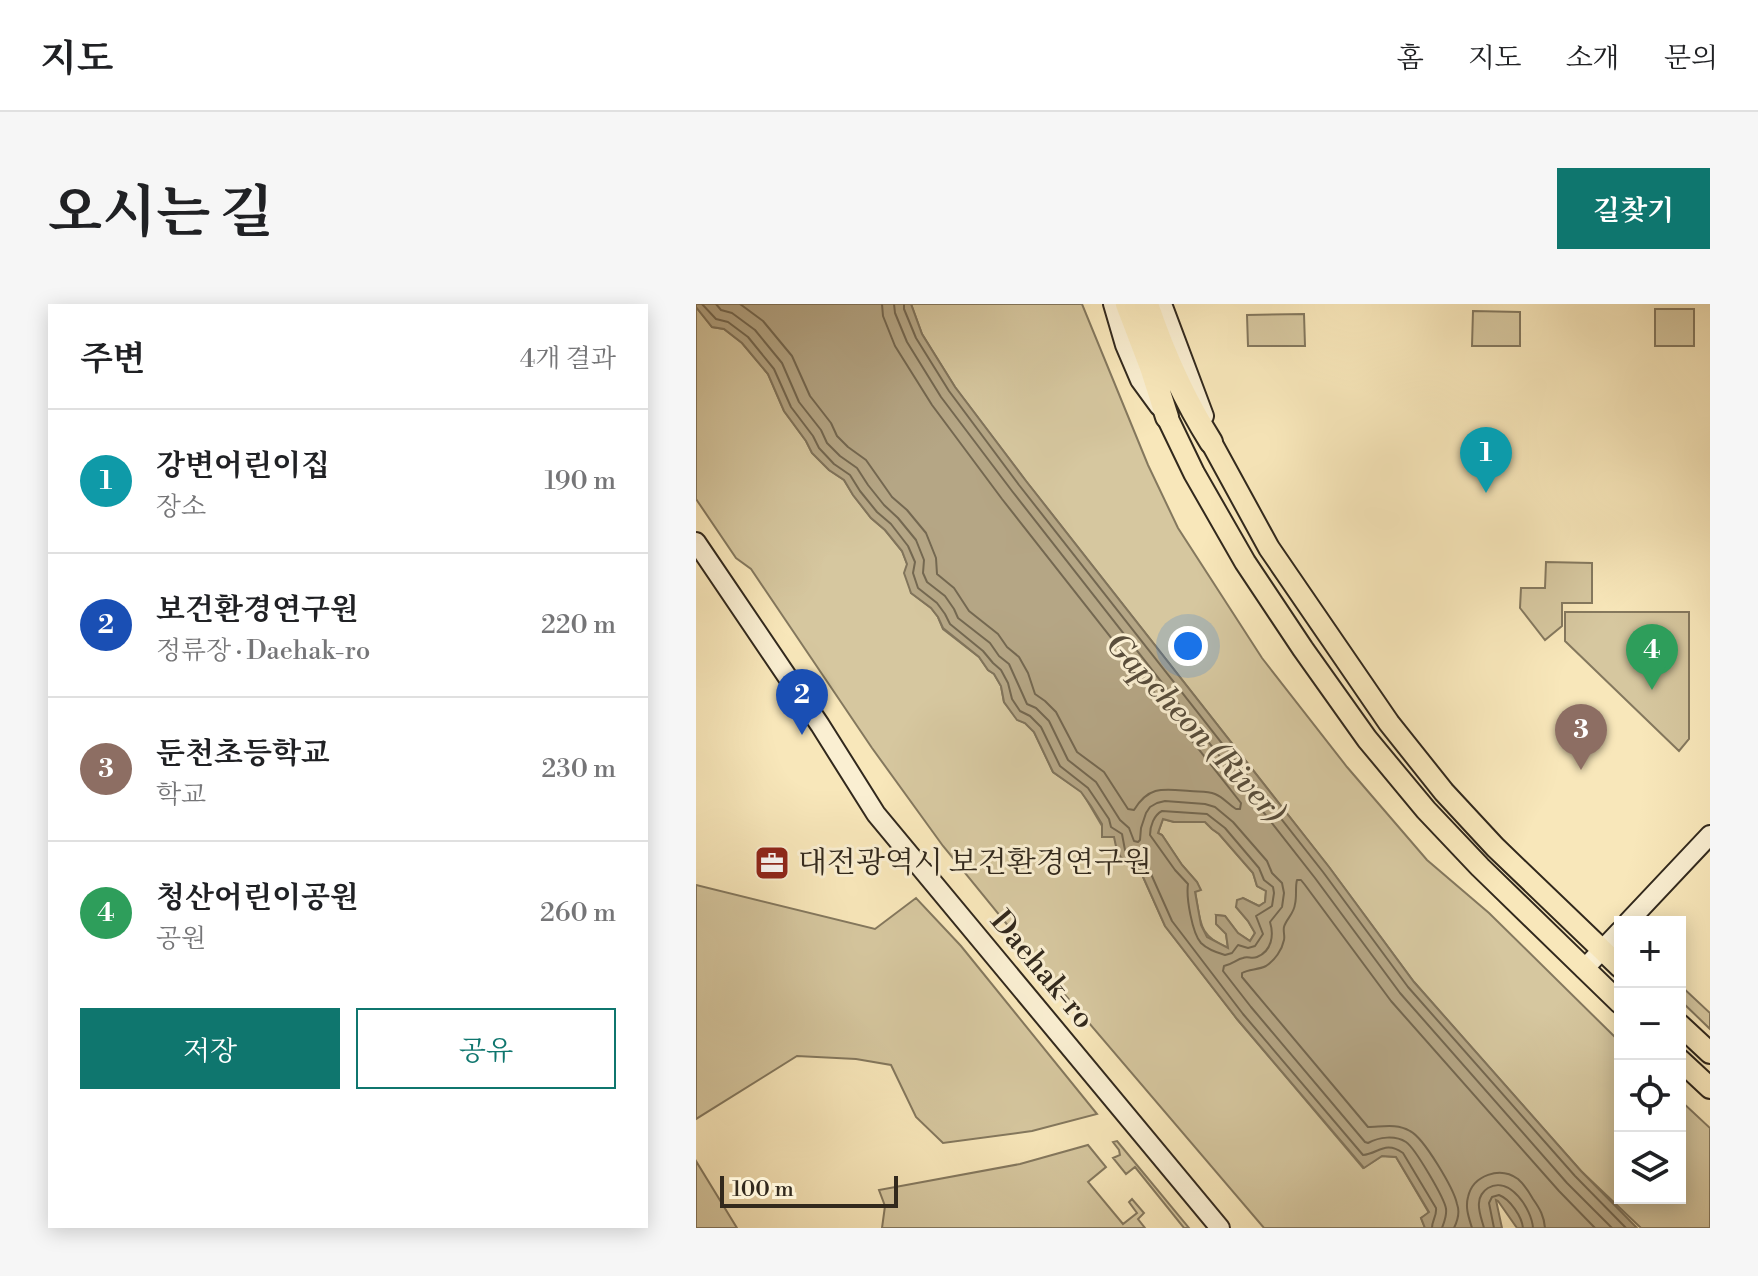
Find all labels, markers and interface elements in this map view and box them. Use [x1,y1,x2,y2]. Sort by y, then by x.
text: 지도 [40,36,113,83]
text: 홈 [1397,41,1424,76]
text: 지도 [1468,41,1522,76]
text: 소개 [1566,41,1620,76]
text: 문의 [1664,41,1718,76]
button: 길찾기 [1557,168,1710,249]
text: 오시는 길 [48,179,273,249]
text: 주변 [80,339,146,381]
text: 4개 결과 [520,343,616,375]
pin: 1 [1460,427,1512,493]
text: 강변어린이집 [156,447,330,485]
text: 1 [100,465,112,497]
text: 190 m [545,465,616,497]
text: 장소 [156,491,206,523]
text: 보건환경연구원 [156,591,359,629]
text: 2 [98,609,114,641]
text: 220 m [541,609,616,641]
pin: 4 [1626,624,1678,690]
water label: Gapcheon (River) [1097,625,1294,832]
your location [1168,626,1208,666]
text: 정류장 · Daehak-ro [156,635,370,667]
pin: 2 [776,669,828,735]
pin: 3 [1555,704,1607,770]
text: 둔천초등학교 [156,735,330,773]
text: 3 [98,753,114,785]
text: 230 m [541,753,616,785]
text: 학교 [156,779,206,811]
office icon: 대전광역시 보건환경연구원 [753,844,791,882]
place label: 대전광역시 보건환경연구원 [798,844,1152,882]
text: 청산어린이공원 [156,879,359,917]
text: 4 [97,897,115,929]
text: 260 m [540,897,616,929]
street label: Daehak-ro [981,903,1103,1037]
map controls [1614,916,1686,1204]
button: + [1614,916,1686,988]
text: 공원 [156,923,206,955]
button: − [1614,988,1686,1060]
button: 저장 [80,1008,340,1089]
button: 공유 [356,1008,616,1089]
button: locate [1614,1060,1686,1132]
button: layers [1614,1132,1686,1204]
scale bar [720,1172,898,1208]
text: 100 m [732,1176,794,1203]

